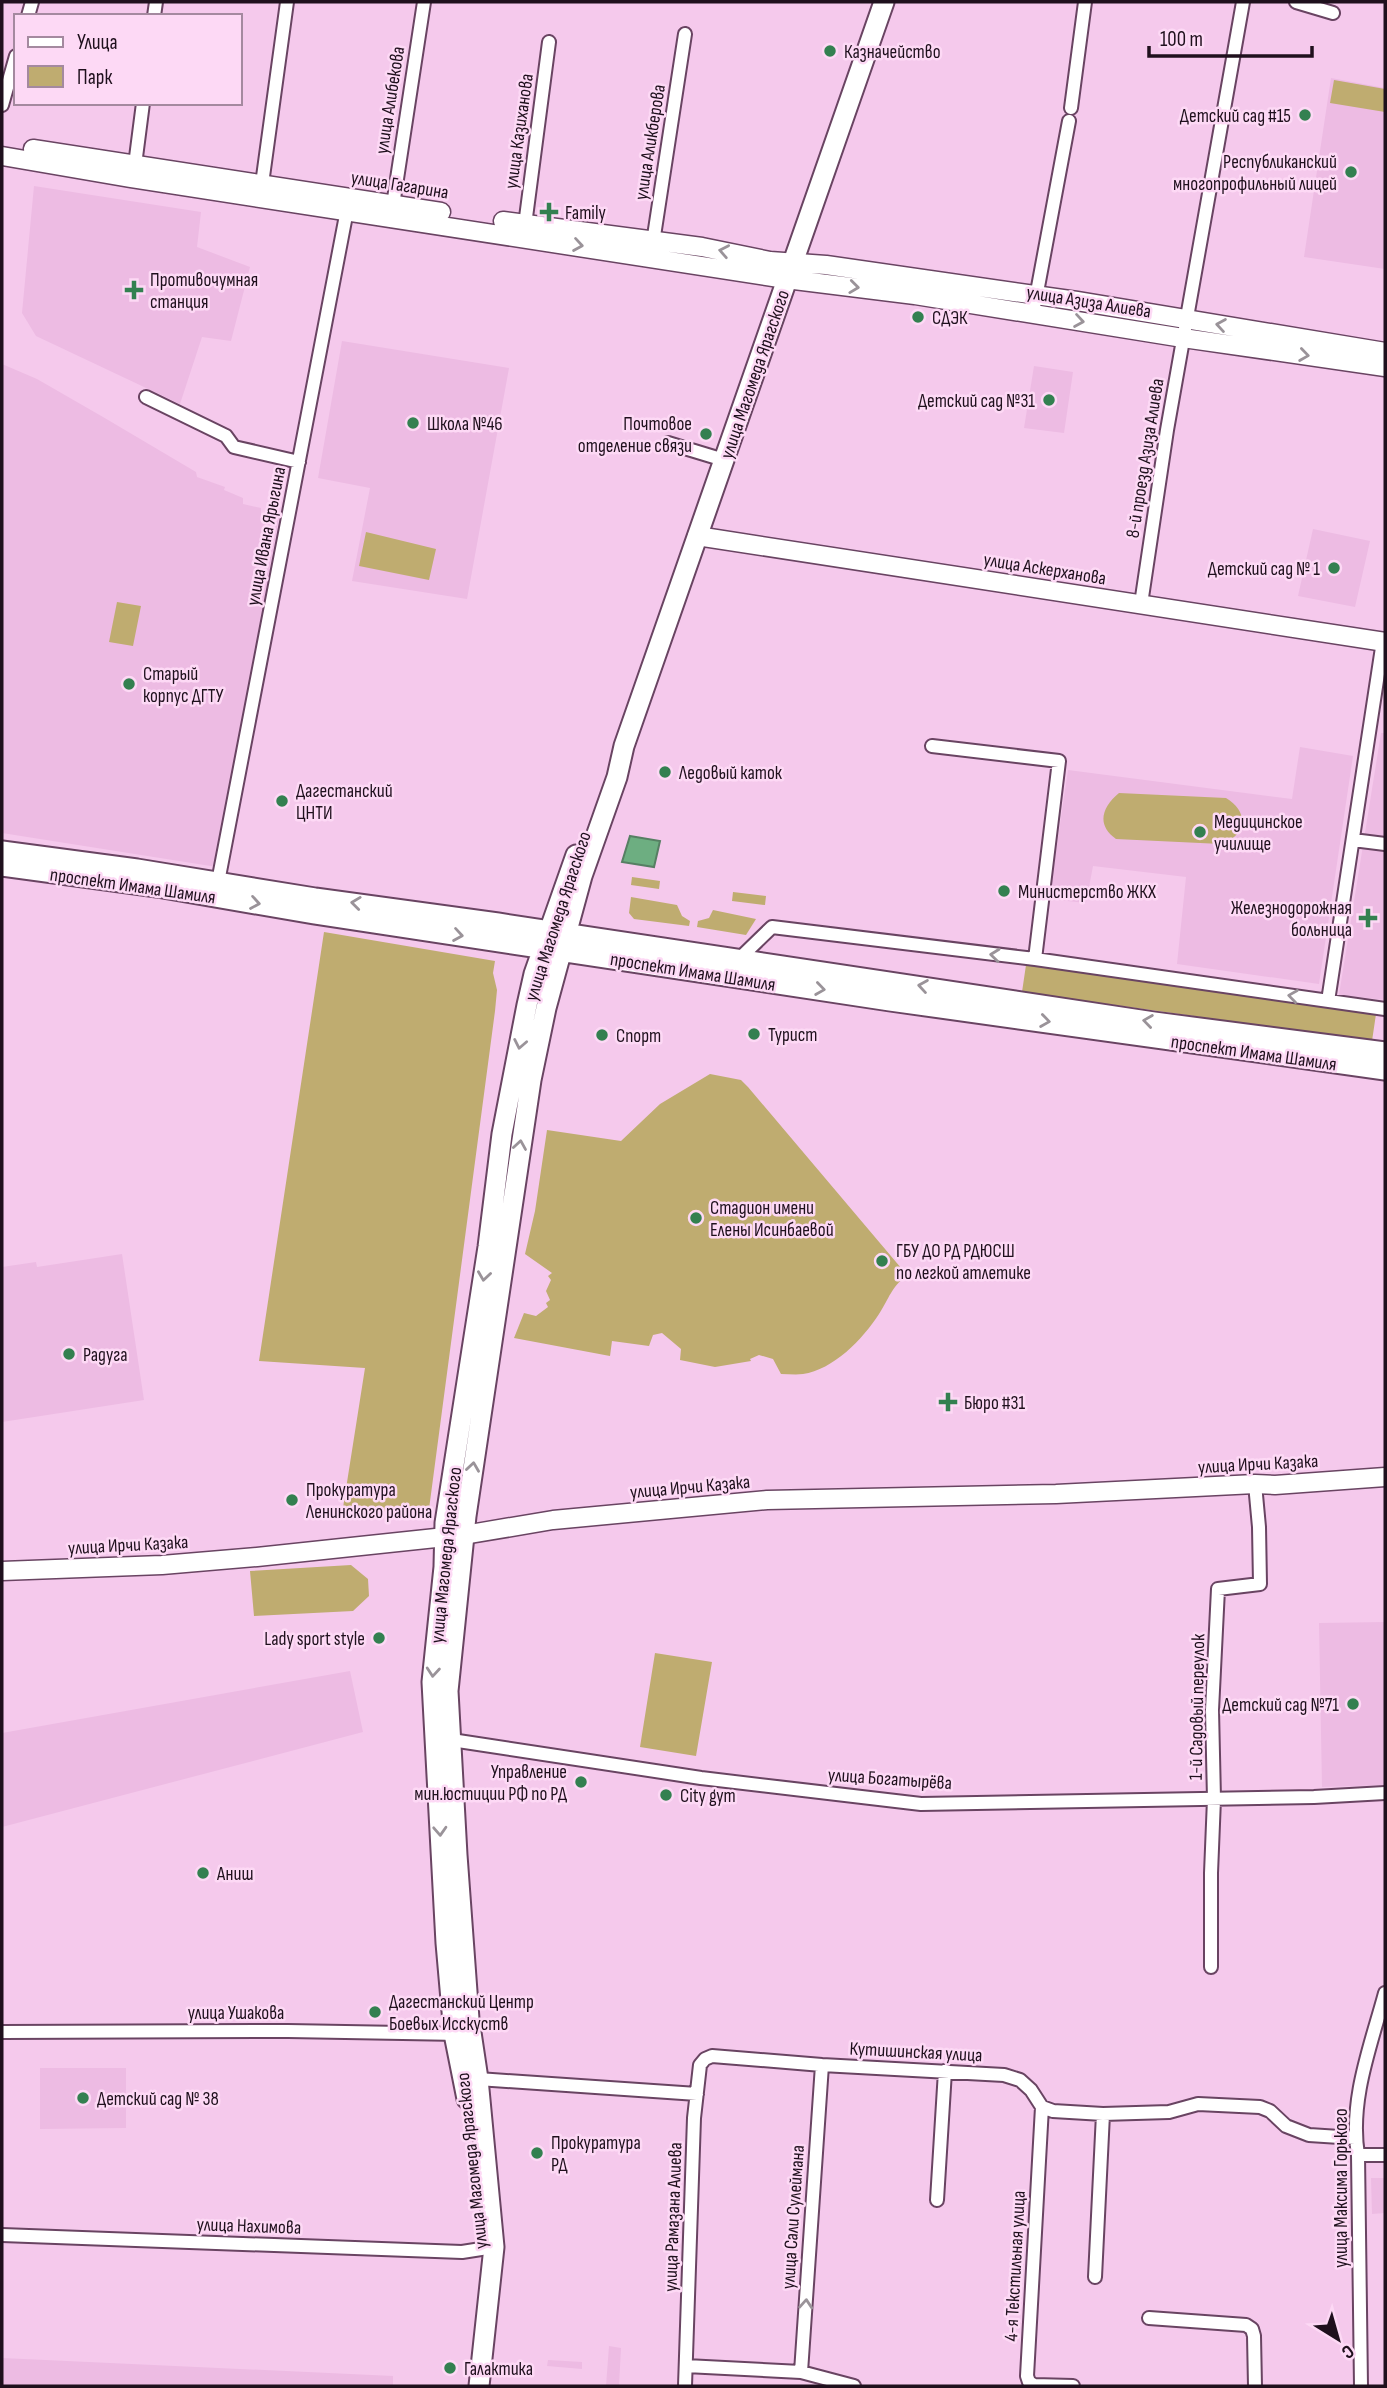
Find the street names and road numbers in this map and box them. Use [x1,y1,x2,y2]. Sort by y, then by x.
street label: улица Алибекова [371,45,410,156]
street label: улица Казиханова [500,72,539,190]
street label: улица Аликберова [630,83,671,202]
street label: улица Гагарина [349,166,450,205]
street label: улица Азиза Алиева [1025,281,1153,324]
street label: улица Магомеда Ярагского [716,287,795,462]
street label: 8-й проезд Азиза Алиева [1122,377,1169,540]
street label: улица Ивана Ярыгина [242,465,291,608]
street label: улица Аскерханова [982,548,1108,591]
street label: улица Магомеда Ярагского [520,829,597,1004]
street label: проспект Имама Шамиля [48,863,217,909]
street label: проспект Имама Шамиля [608,948,777,997]
street label: проспект Имама Шамиля [1169,1030,1338,1076]
street label: улица Ирчи Казака [1197,1450,1319,1479]
street label: улица Магомеда Ярагского [426,1466,467,1644]
street label: улица Ирчи Казака [629,1471,751,1504]
street label: улица Ирчи Казака [67,1531,189,1560]
street label: 1-й Садовый переулок [1185,1633,1210,1780]
street label: улица Богатырёва [827,1764,953,1795]
street label: улица Ушакова [188,2002,284,2025]
street label: Кутишинская улица [849,2038,983,2067]
street label: улица Магомеда Ярагского [452,2072,493,2250]
street label: улица Максима Горького [1330,2108,1353,2268]
street label: улица Рамазана Алиева [659,2142,688,2292]
street label: улица Сали Сулеймана [777,2144,810,2290]
street label: 4-я Текстильная улица [1000,2190,1031,2342]
street label: улица Нахимова [196,2213,302,2240]

